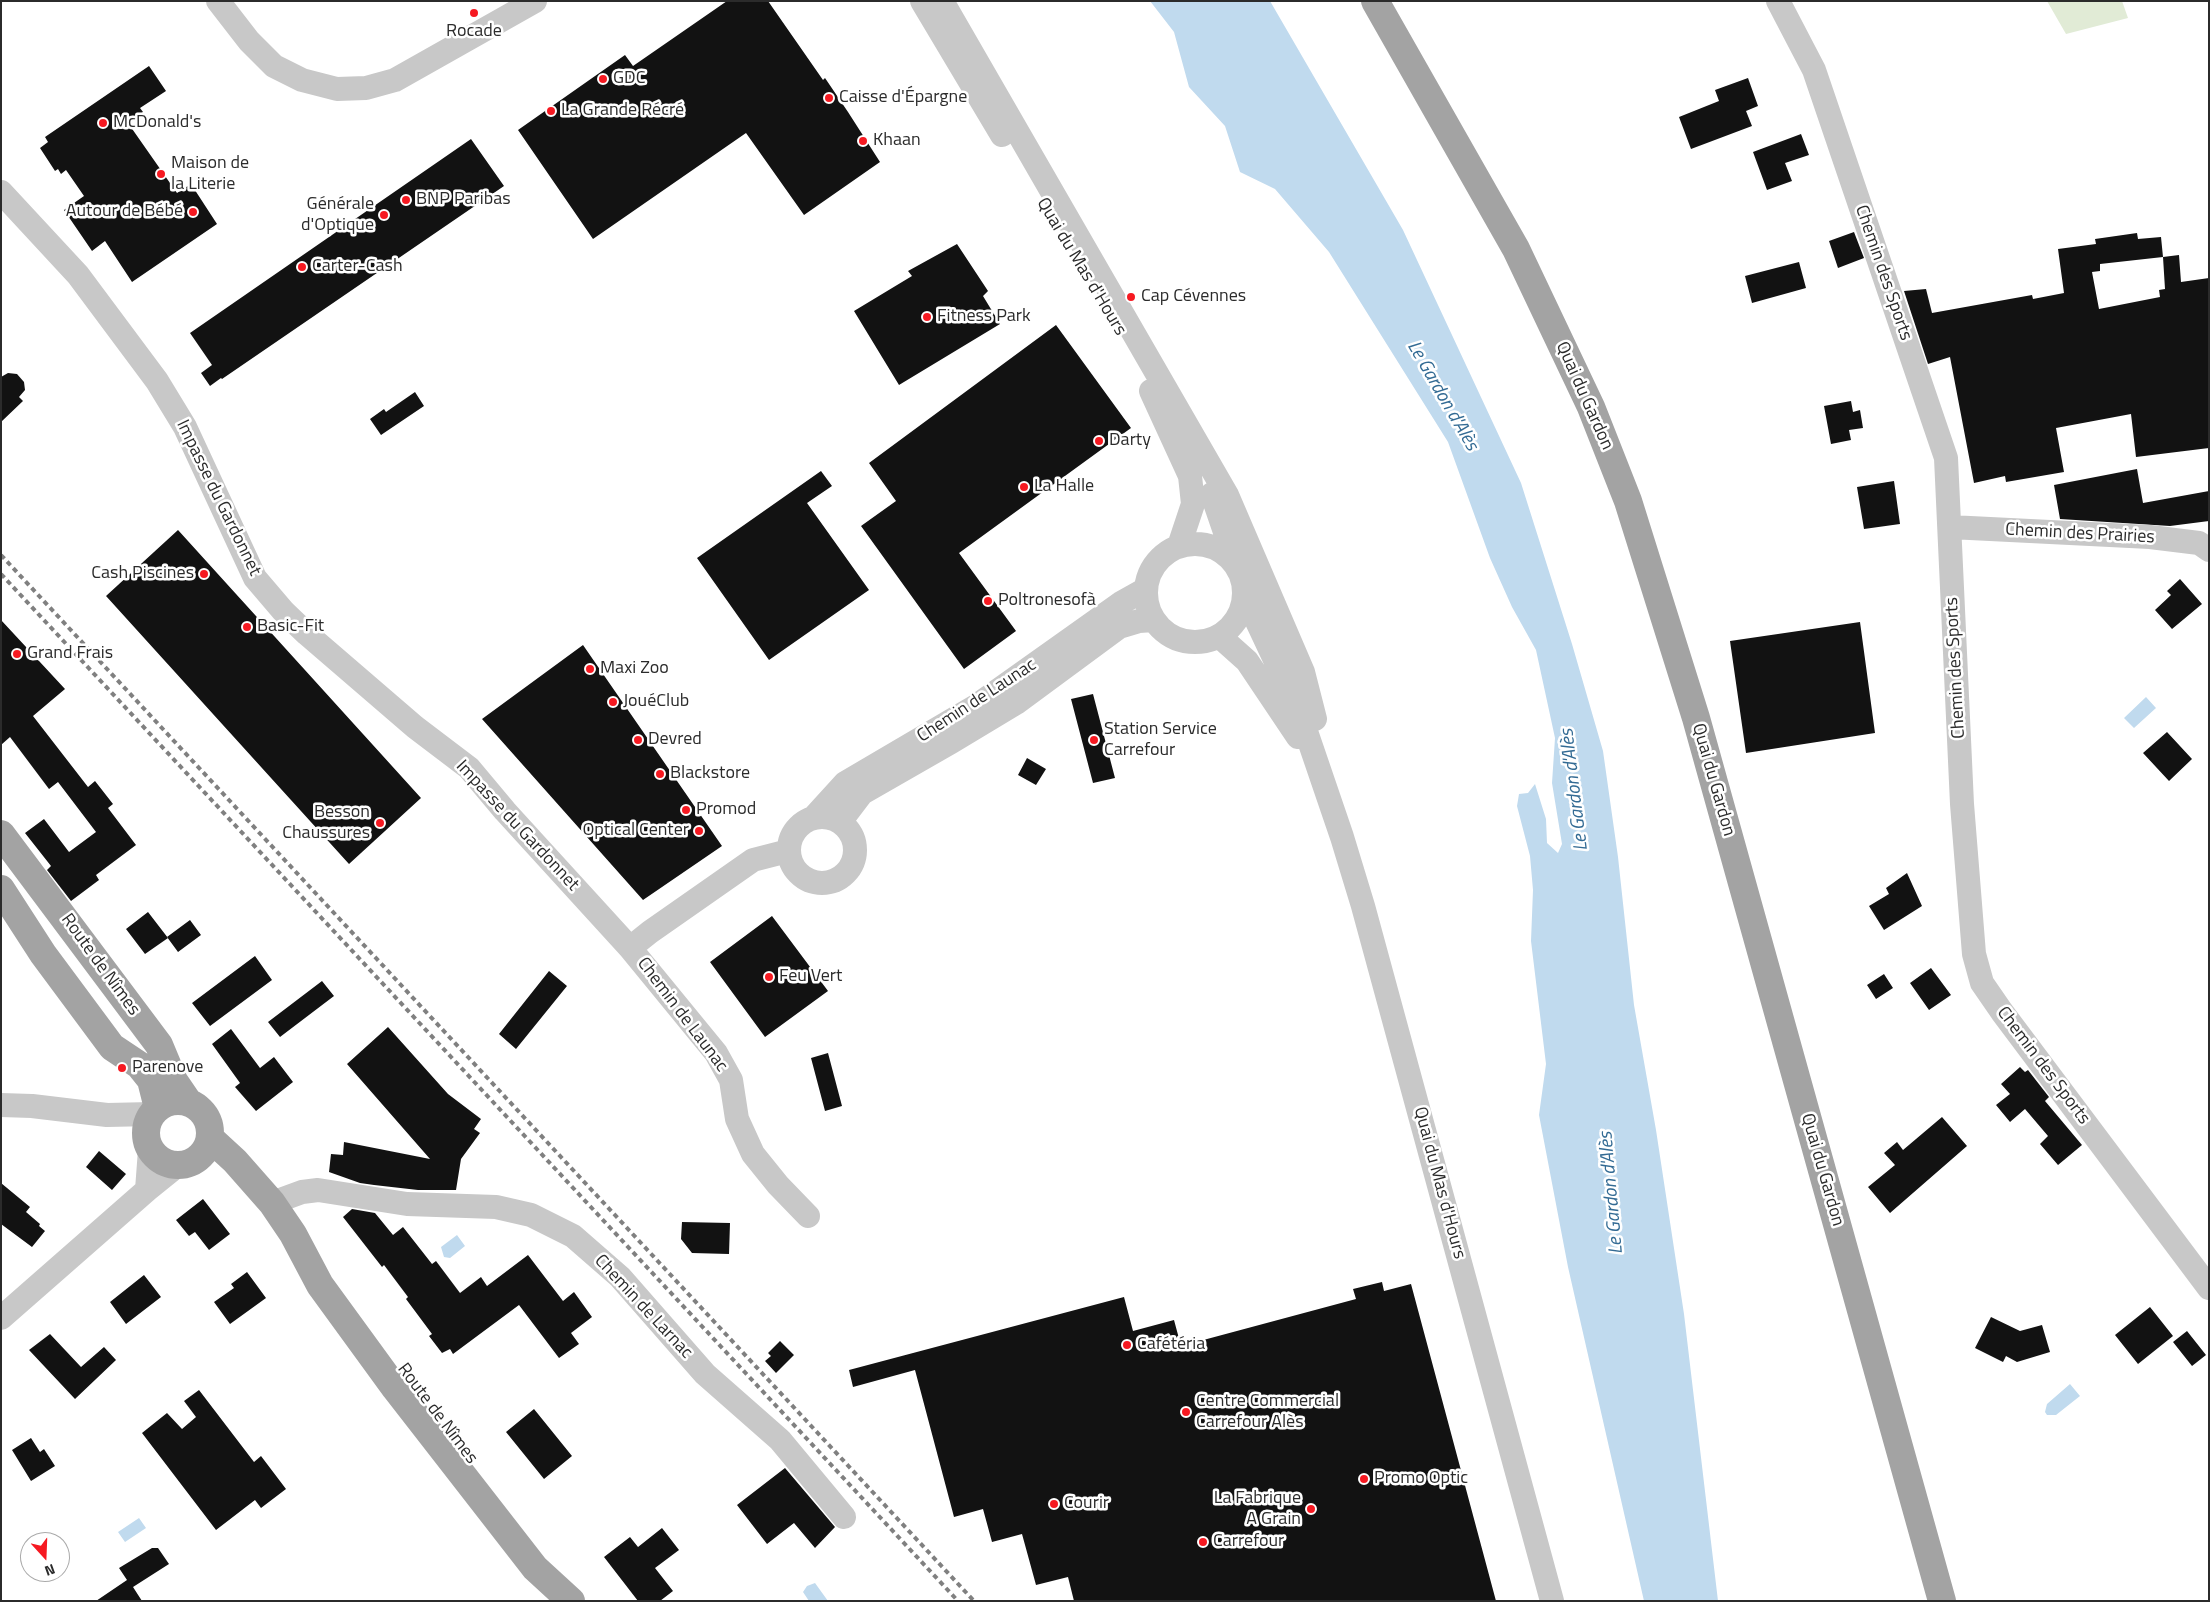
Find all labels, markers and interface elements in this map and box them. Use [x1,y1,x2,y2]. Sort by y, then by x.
marker: Rocade [468,7,480,19]
place label: Rocade [446,21,502,43]
place label: GDC [613,68,645,90]
marker: GDC [597,73,609,85]
place label: Caisse d'Épargne [839,87,967,109]
marker: Caisse d'Épargne [823,92,835,104]
place label: La Grande Récré [561,100,684,122]
marker: La Grande Récré [545,105,557,117]
place label: McDonald's [113,112,201,134]
marker: McDonald's [97,117,109,129]
place label: Khaan [873,130,921,152]
marker: Khaan [857,135,869,147]
place label: Maison de la Literie [171,153,249,195]
marker: Maison de la Literie [155,168,167,180]
place label: BNP Paribas [416,189,511,211]
place label: Générale d'Optique [301,194,374,236]
marker: BNP Paribas [400,194,412,206]
street label: Quai du Mas d'Hours [1031,194,1131,340]
place label: Autour de Bébé [66,201,183,223]
street label: Chemin des Sports [1850,202,1916,344]
marker: Autour de Bébé [187,206,199,218]
marker: Générale d'Optique [378,209,390,221]
place label: Carter-Cash [312,256,403,278]
marker: Carter-Cash [296,261,308,273]
place label: Cap Cévennes [1141,286,1246,308]
marker: Cap Cévennes [1125,291,1137,303]
place label: Fitness Park [937,306,1031,328]
marker: Fitness Park [921,311,933,323]
water label: Le Gardon d'Alès [1401,337,1483,455]
street label: Quai du Gardon [1551,339,1617,453]
street label: Impasse du Gardonnet [171,417,265,579]
place label: Darty [1109,430,1151,452]
marker: Darty [1093,435,1105,447]
place label: La Halle [1034,476,1094,498]
marker: La Halle [1018,481,1030,493]
street label: Chemin des Prairies [2005,519,2155,549]
place label: Cash Piscines [91,563,194,585]
marker: Cash Piscines [198,568,210,580]
place label: Poltronesofà [998,590,1096,612]
marker: Poltronesofà [982,595,994,607]
street label: Chemin des Sports [1942,597,1970,739]
place label: Basic-Fit [257,616,324,638]
marker: Basic-Fit [241,621,253,633]
place label: Grand Frais [27,643,113,665]
marker: Grand Frais [11,648,23,660]
street label: Chemin de Launac [913,655,1041,747]
place label: Maxi Zoo [600,658,669,680]
marker: Maxi Zoo [584,663,596,675]
place label: JouéClub [623,691,689,713]
marker: JouéClub [607,696,619,708]
place label: Station Service Carrefour [1104,719,1217,762]
street label: Quai du Gardon [1687,721,1739,839]
water label: Le Gardon d'Alès [1556,728,1594,852]
place label: Devred [648,729,702,751]
marker: Devred [632,734,644,746]
marker: Station Service Carrefour [1088,734,1100,746]
street label: Impasse du Gardonnet [451,756,583,896]
place label: Blackstore [670,763,750,785]
marker: Blackstore [654,768,666,780]
place label: Promod [696,799,756,821]
place label: Besson Chaussures [282,802,370,844]
marker: Promod [680,804,692,816]
marker: Besson Chaussures [374,817,386,829]
place label: Optical Center [582,820,689,842]
marker: Optical Center [693,825,705,837]
street label: Route de Nîmes [56,910,144,1020]
street label: Chemin de Launac [632,954,732,1076]
place label: Feu Vert [779,966,842,988]
marker: Feu Vert [763,971,775,983]
street label: Chemin des Sports [1992,1003,2094,1129]
place label: Parenove [132,1057,203,1079]
marker: Parenove [116,1062,128,1074]
street label: Quai du Mas d'Hours [1408,1104,1470,1262]
street label: Quai du Gardon [1796,1111,1848,1229]
water label: Le Gardon d'Alès [1595,1131,1629,1255]
street label: Chemin de Larnac [589,1251,697,1363]
place label: Cafétéria [1137,1334,1205,1356]
marker: Cafétéria [1121,1339,1133,1351]
street label: Route de Nîmes [392,1359,482,1469]
place label: Centre Commercial Carrefour Alès [1196,1391,1339,1434]
marker: Centre Commercial Carrefour Alès [1180,1406,1192,1418]
place label: Promo Optic [1374,1468,1468,1490]
marker: Promo Optic [1358,1473,1370,1485]
place label: La Fabrique A Grain [1214,1488,1301,1530]
place label: Courir [1064,1493,1109,1515]
marker: Courir [1048,1498,1060,1510]
marker: La Fabrique A Grain [1305,1503,1317,1515]
place label: Carrefour [1213,1531,1284,1553]
north arrow [20,1532,70,1582]
marker: Carrefour [1197,1536,1209,1548]
text: N [42,1559,58,1582]

